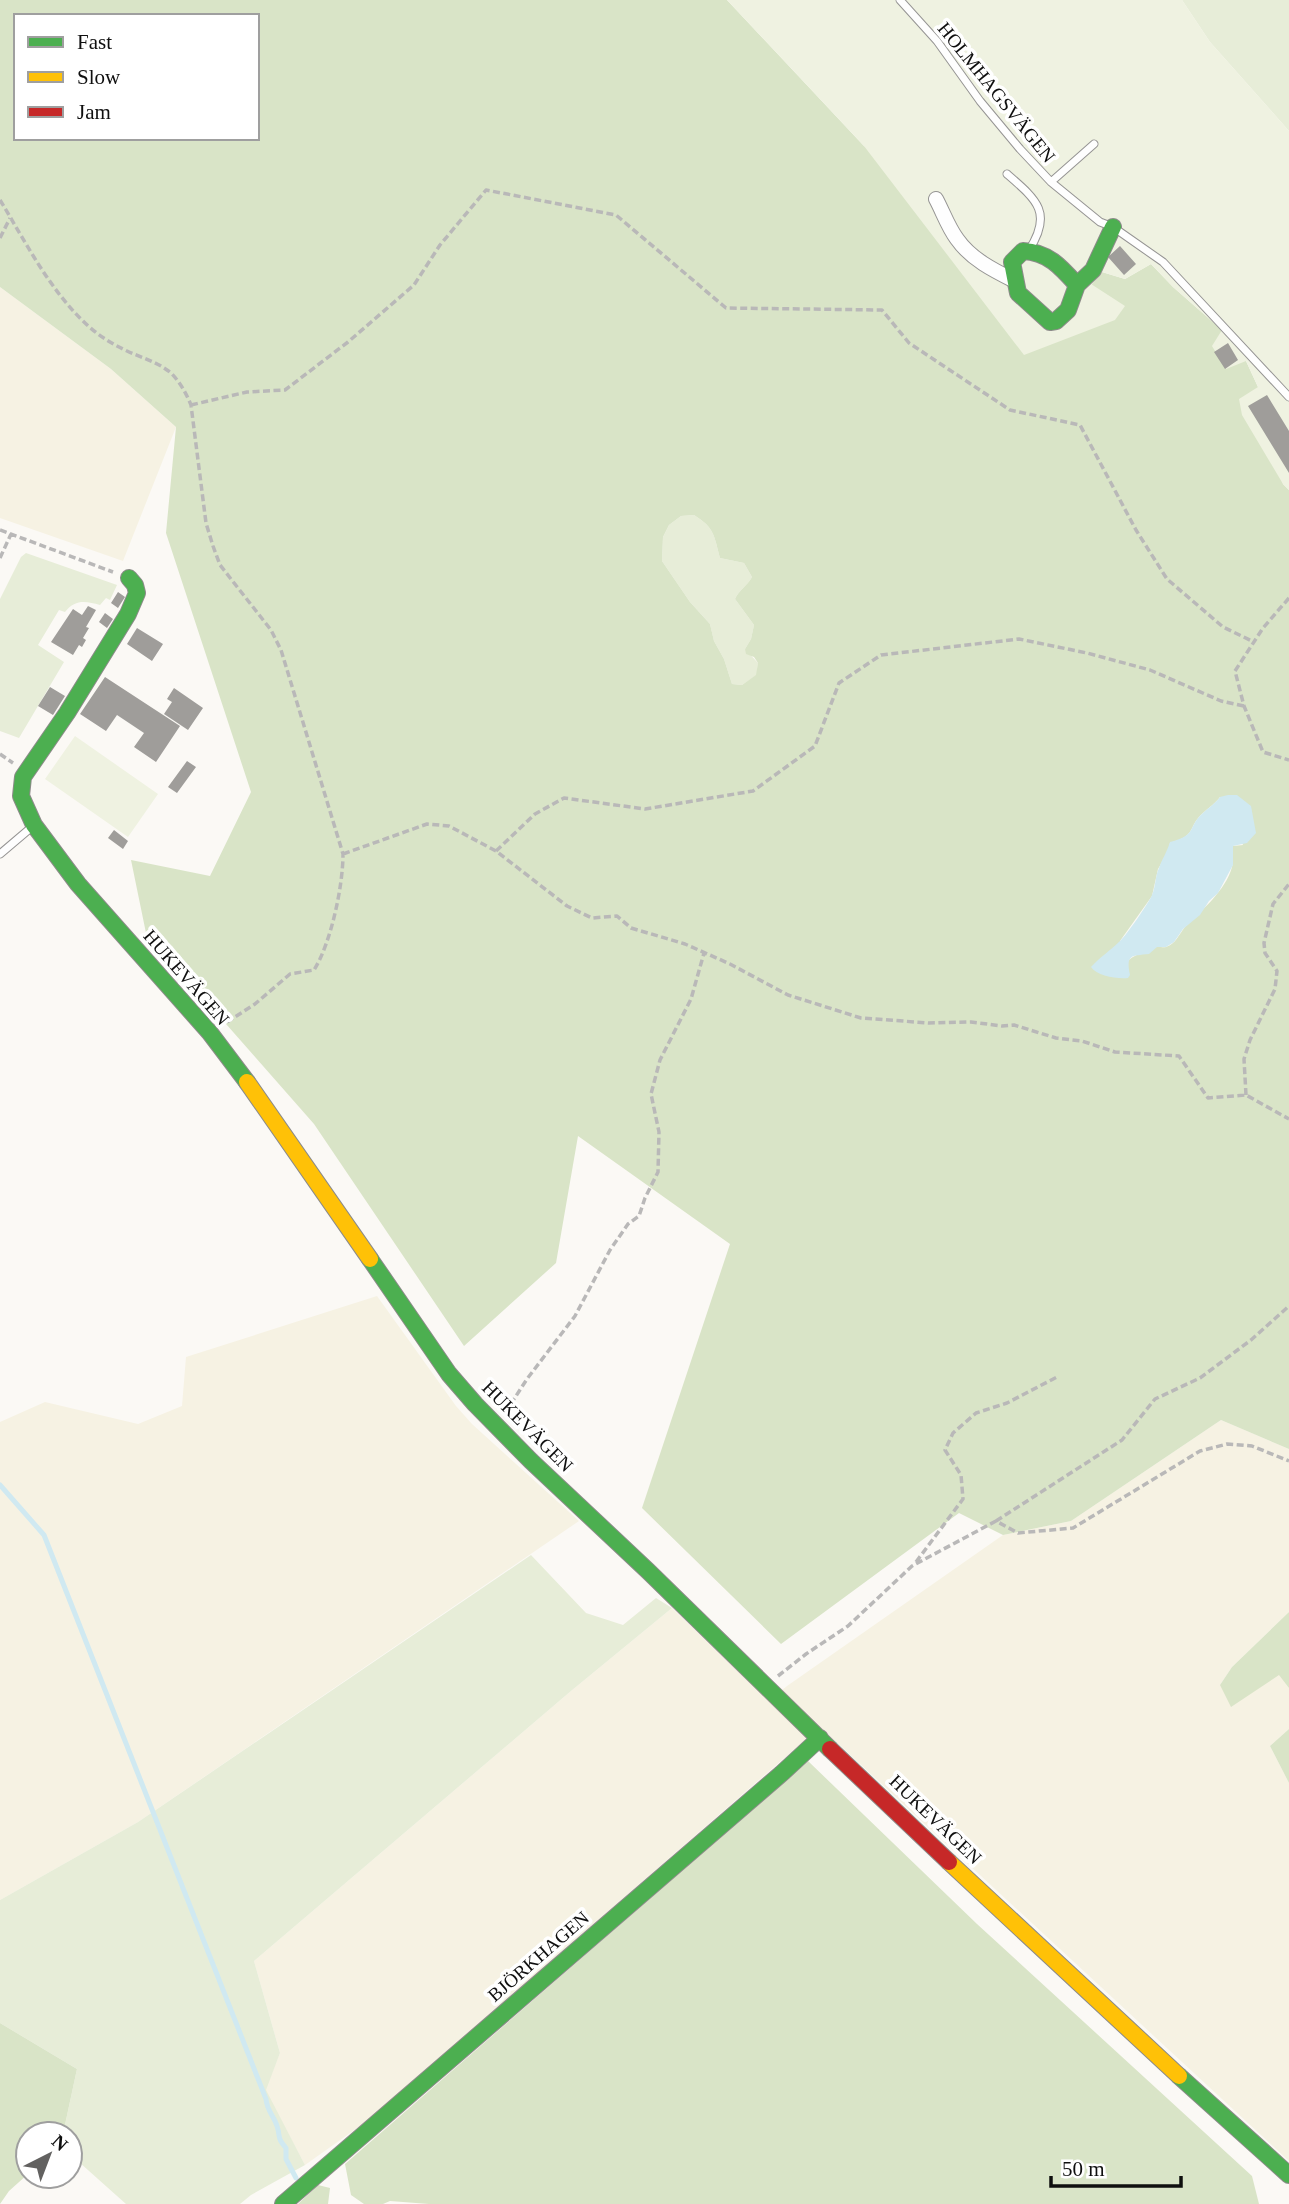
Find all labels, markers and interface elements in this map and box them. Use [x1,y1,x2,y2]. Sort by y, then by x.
legend [14,14,259,140]
street label: HOLMHAGSVÄGEN [934,18,1060,167]
text: Fast [77,30,112,54]
text: Slow [77,65,121,89]
text: Jam [77,100,111,124]
street label: HUKEVÄGEN [140,925,234,1029]
street label: HUKEVÄGEN [478,1377,577,1476]
street label: HUKEVÄGEN [885,1770,986,1869]
street label: BJÖRKHAGEN [484,1907,593,2006]
north arrow [14,2120,84,2190]
text: N [48,2130,72,2155]
scale bar [1051,2144,1180,2188]
text: 50 m [1062,2157,1105,2181]

